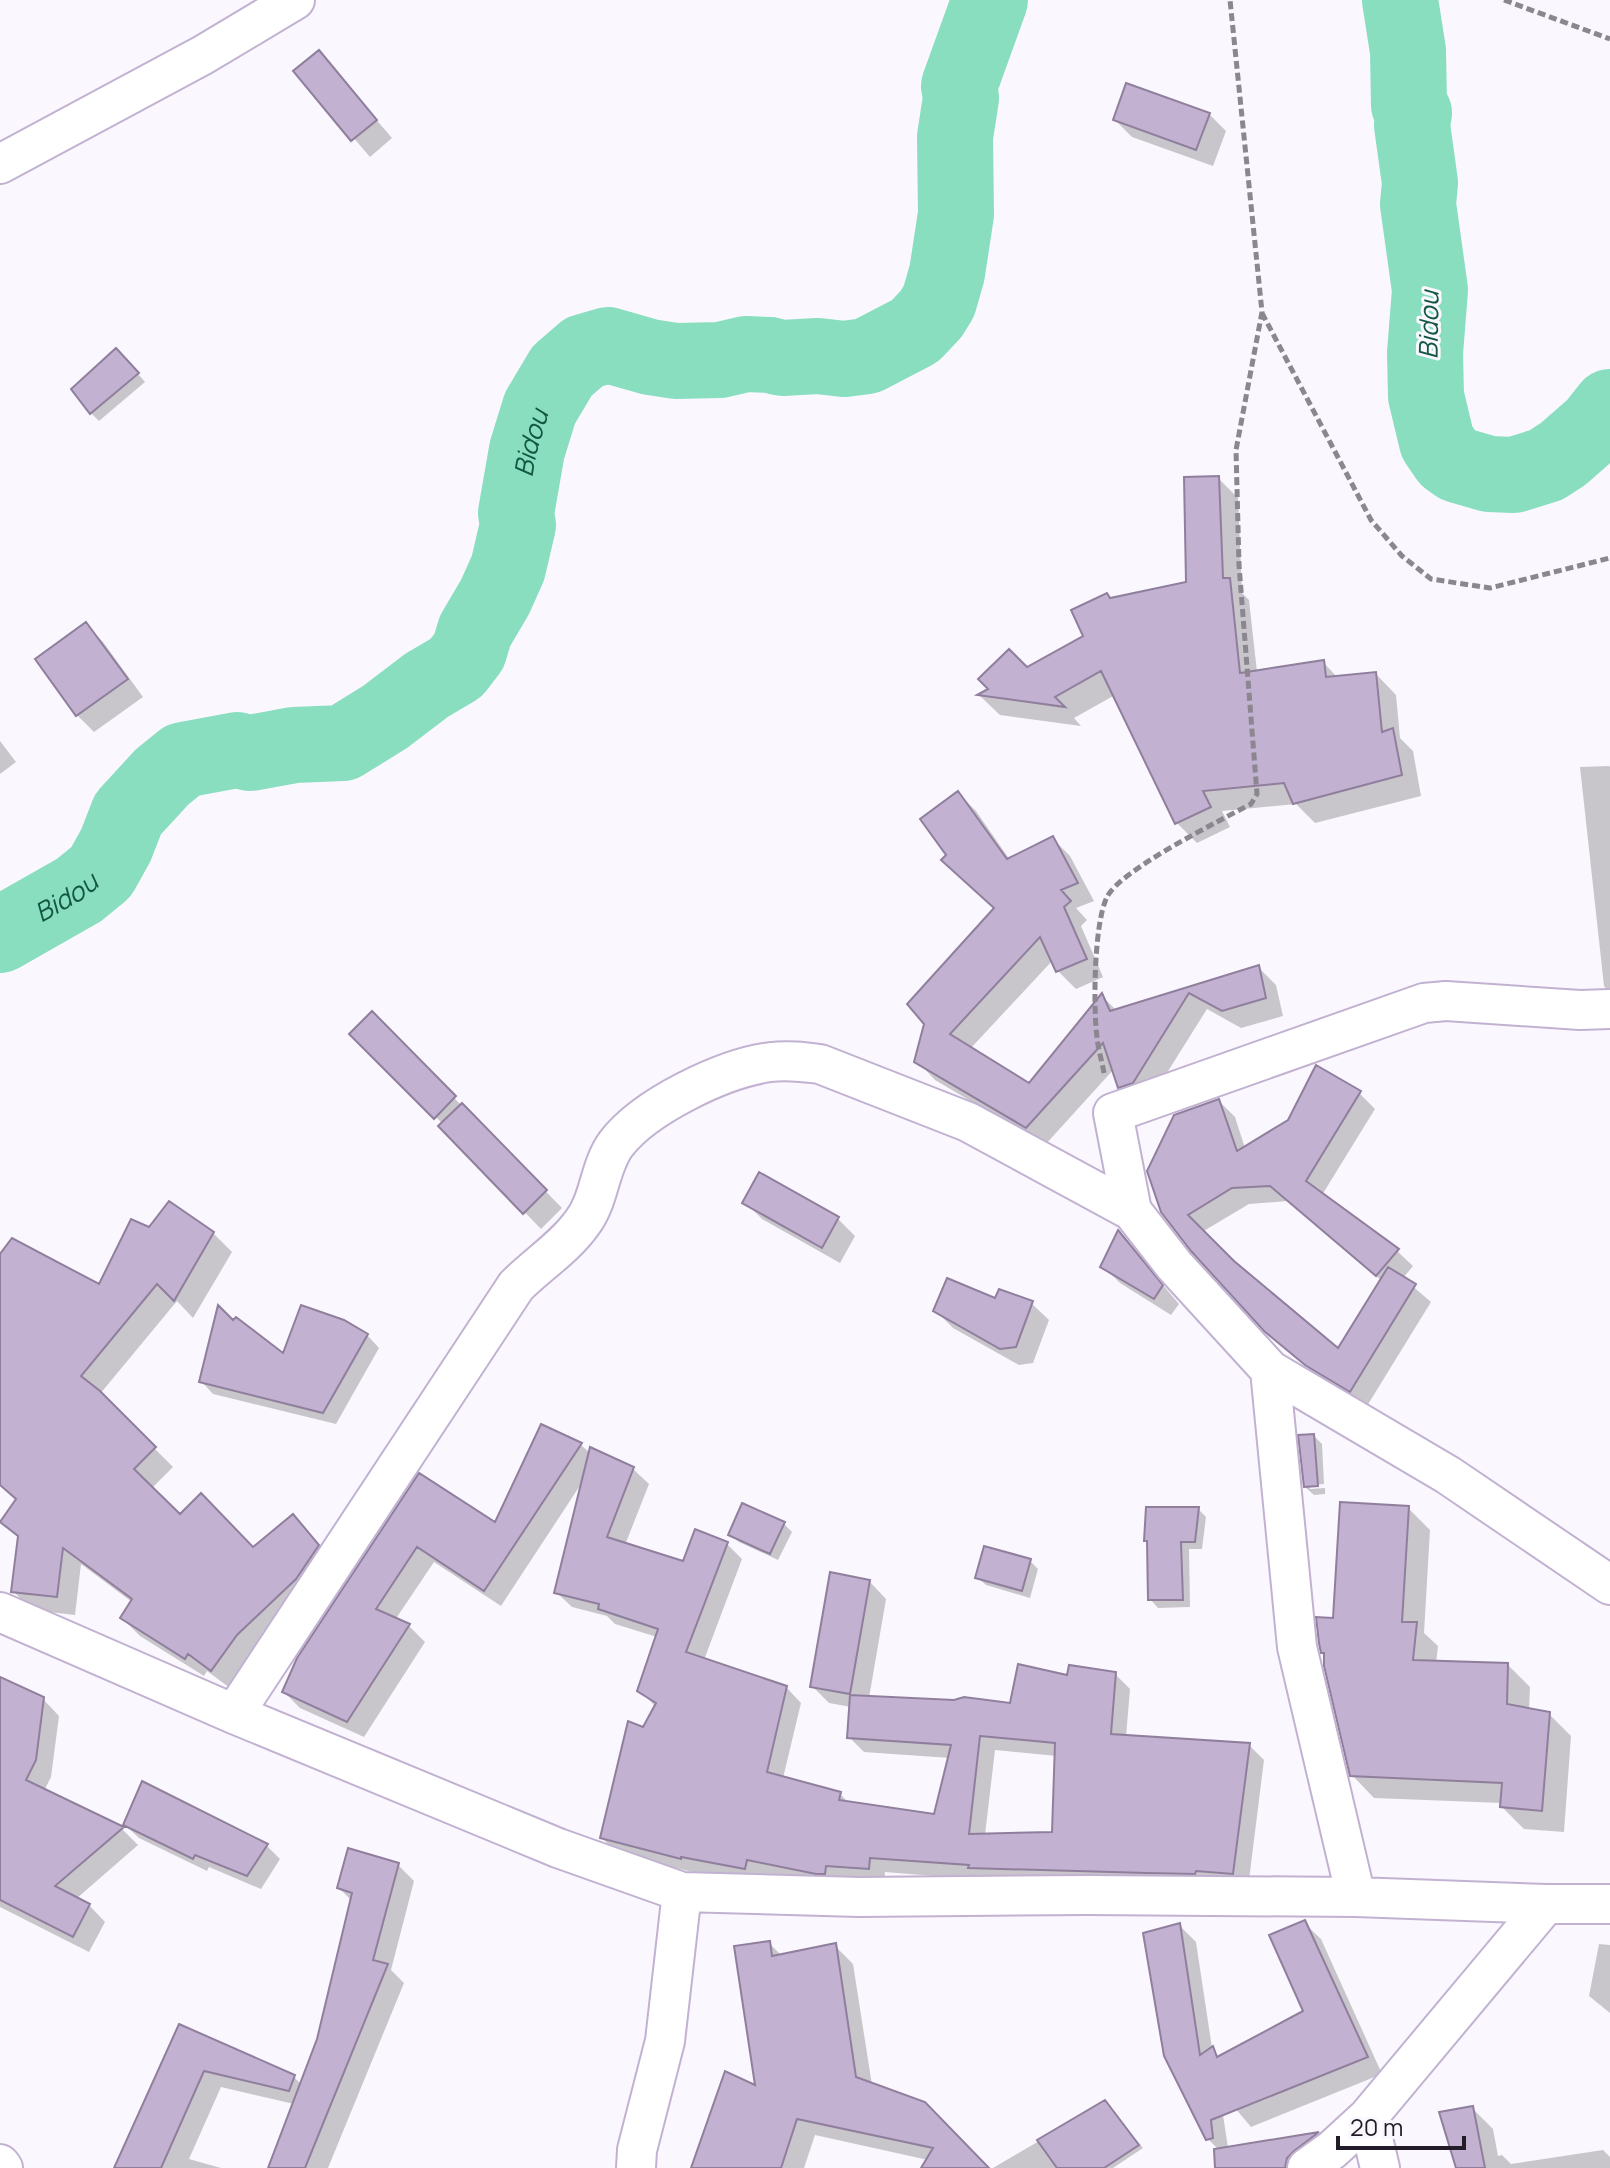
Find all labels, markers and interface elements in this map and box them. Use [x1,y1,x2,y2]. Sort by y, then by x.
water label: Bidou [1409,288,1447,359]
water label: Bidou [505,402,557,479]
water label: Bidou [27,862,107,930]
scale bar [1338,2100,1464,2150]
text: 20 m [1350,2110,1403,2143]

